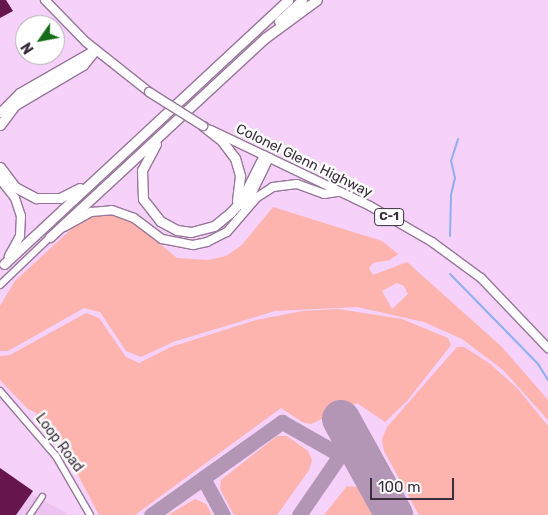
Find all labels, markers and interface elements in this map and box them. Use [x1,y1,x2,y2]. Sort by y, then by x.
north arrow [15,15,65,65]
text: N [18,39,38,57]
street label: Colonel Glenn Highway [233,121,375,201]
road number: C-1 [374,208,404,226]
street label: Loop Road [32,410,86,476]
scale bar [373,468,457,500]
text: 100 m [378,478,420,496]

